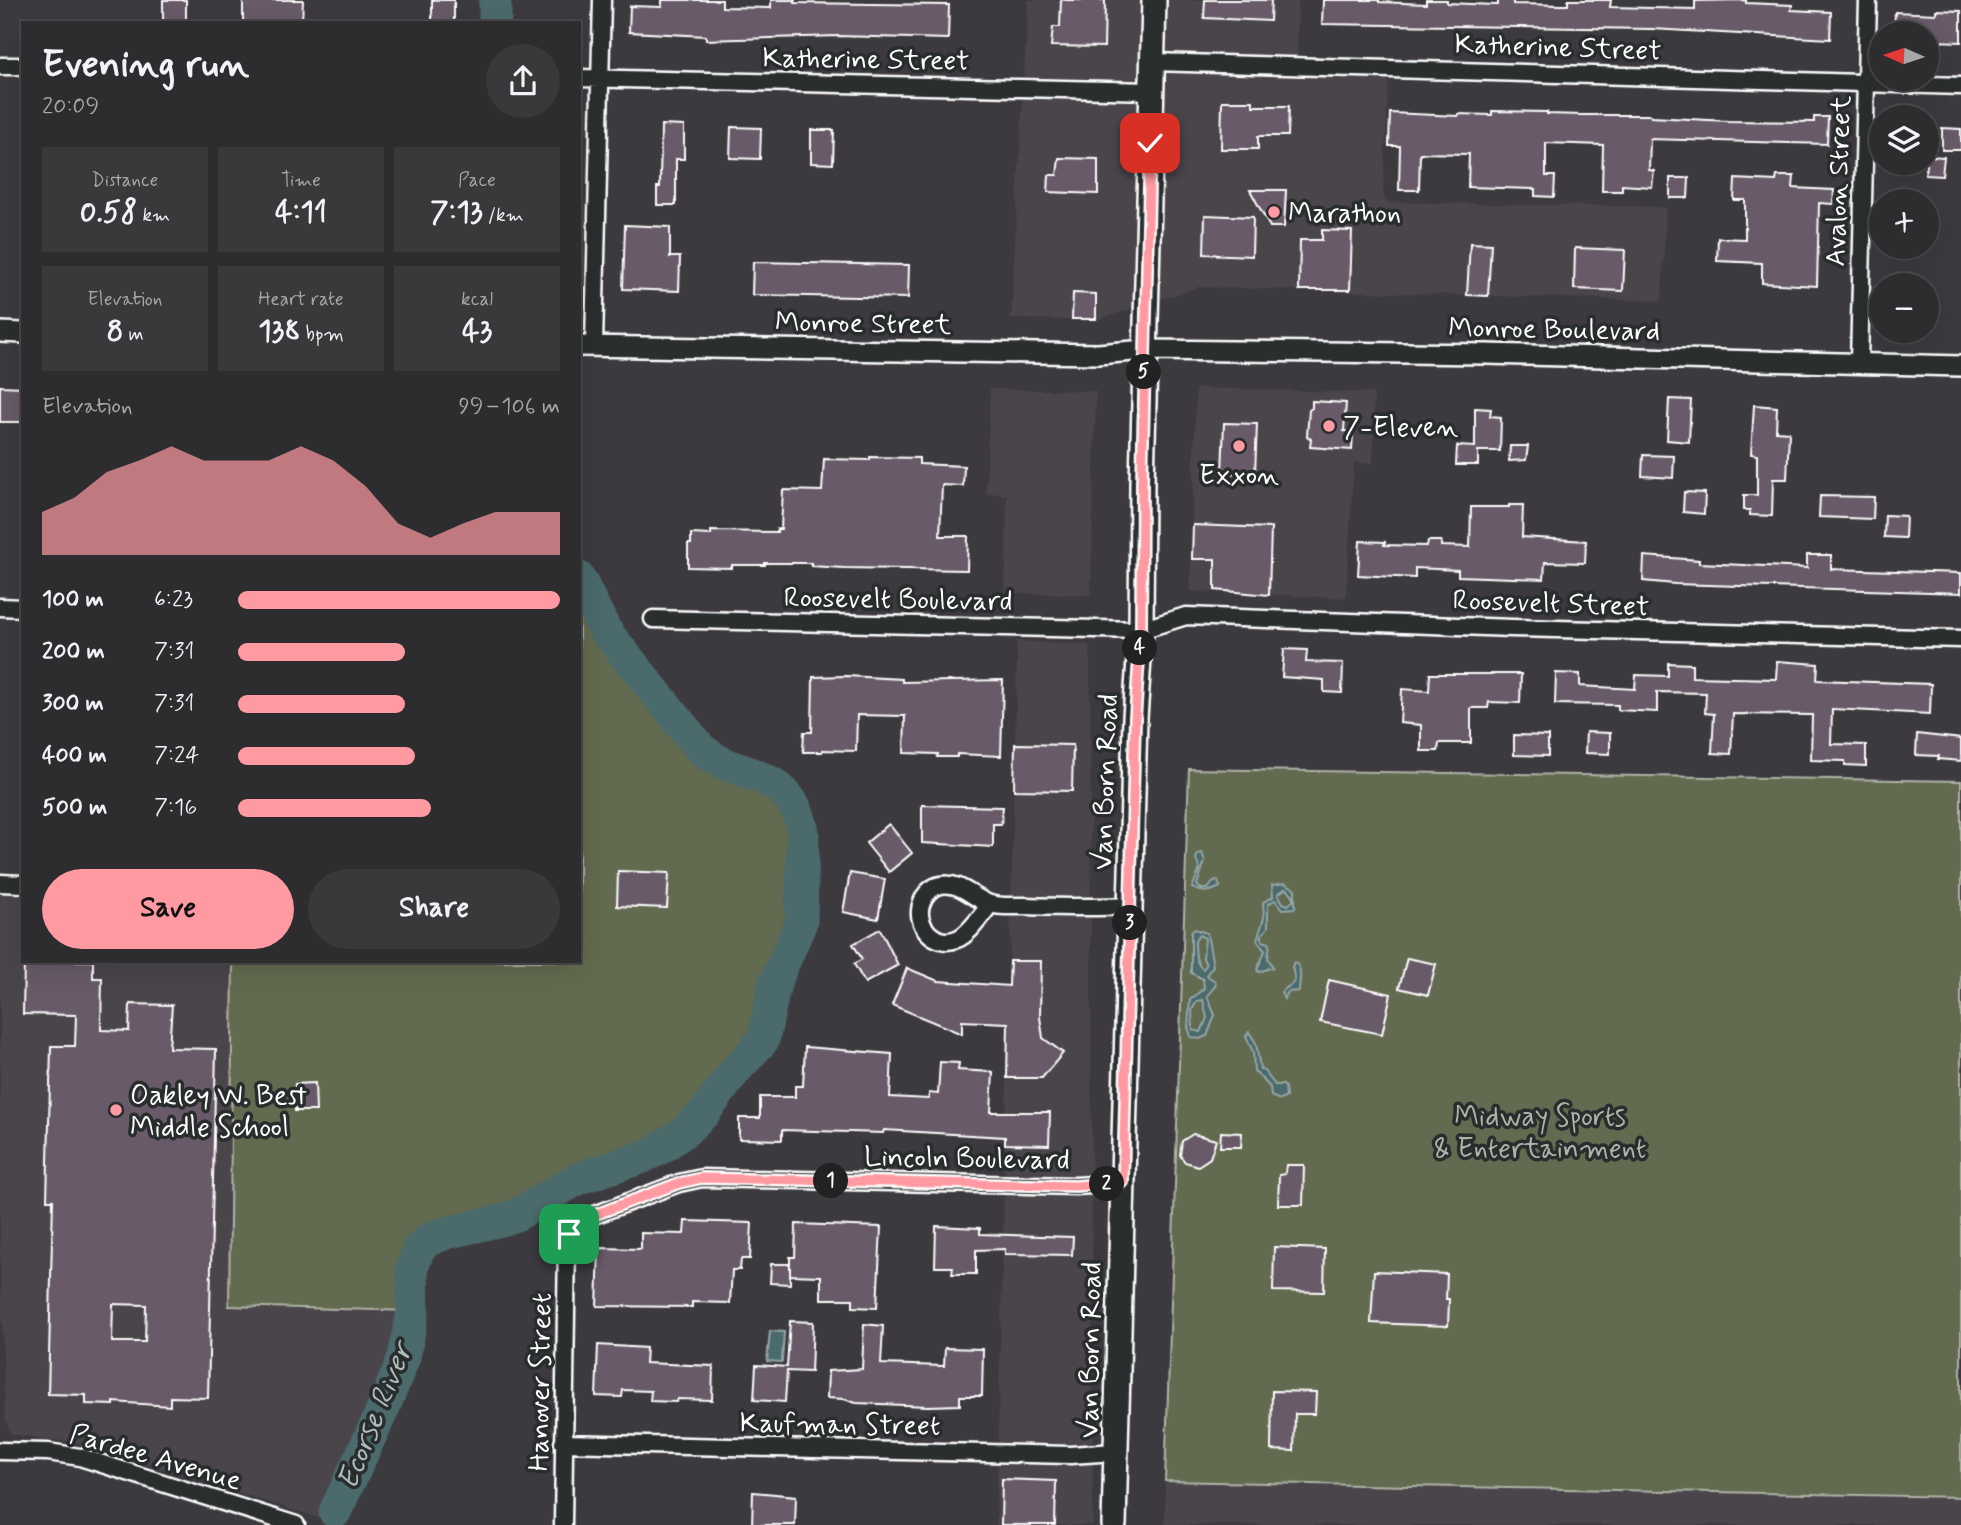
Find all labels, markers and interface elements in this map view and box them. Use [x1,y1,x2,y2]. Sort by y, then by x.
north arrow [1869,21,1939,91]
map controls [1869,21,1939,343]
street label: Katherine Street [1454,26,1662,71]
street label: Katherine Street [762,40,970,81]
text: Evening run [42,41,249,90]
button: share [486,44,560,118]
text: 20:09 [42,92,99,122]
street label: Avalon Street [1818,94,1861,267]
button: layers [1869,105,1939,175]
pin [1120,113,1180,173]
icon: check [1131,124,1169,162]
text: Distance [92,168,158,193]
text: Time [281,168,321,193]
text: Pace [458,168,496,193]
button: + [1869,189,1939,259]
text: 0.58 [80,193,137,232]
text: 4:11 [275,193,327,232]
text: 7:13 [430,193,483,232]
place label: Marathon [1288,196,1401,233]
text: km [137,203,170,228]
text: /km [483,203,524,228]
marker: Marathon [1266,204,1282,220]
button: − [1869,273,1939,343]
text: Elevation [88,287,162,312]
text: Heart rate [258,287,344,312]
text: kcal [461,287,493,312]
street label: Monroe Street [775,304,952,345]
street label: Monroe Boulevard [1448,310,1660,351]
text: 8 [106,312,123,351]
text: 138 [258,312,300,351]
text: 43 [462,312,492,351]
text: m [123,322,144,347]
text: bpm [300,322,344,347]
pin: 5 [1126,354,1162,390]
text: 5 [1138,359,1149,384]
text: Elevation [42,392,133,422]
text: 99–106 m [459,392,560,422]
place label: 7-Eleven [1343,410,1458,447]
marker: 7-Eleven [1321,418,1337,434]
marker: Exxon [1231,438,1247,454]
place label: Exxon [1199,458,1279,495]
street label: Roosevelt Boulevard [783,580,1013,621]
street label: Roosevelt Street [1452,583,1650,626]
text: 100 m [42,585,104,615]
text: 6:23 [154,585,193,615]
pin: 4 [1122,630,1158,666]
text: 4 [1134,635,1145,660]
text: 200 m [42,637,105,667]
text: 7:31 [154,637,194,667]
text: 300 m [42,689,104,719]
text: 7:31 [154,689,194,719]
street label: Van Born Road [1085,693,1128,871]
text: 400 m [42,741,107,771]
text: 7:24 [154,741,199,771]
text: 500 m [42,793,107,823]
text: 7:16 [154,793,197,823]
button: Save [42,869,294,949]
button: Share [308,869,560,949]
pin: 3 [1112,906,1148,940]
text: 3 [1125,910,1134,935]
place label: Oakley W. Best Middle School [130,1078,308,1147]
park label: Midway Sports & Entertainment [1434,1099,1646,1168]
marker: Oakley W. Best Middle School [108,1102,124,1118]
street label: Lincoln Boulevard [864,1139,1070,1180]
pin: 1 [814,1164,848,1198]
pin: 2 [1090,1166,1124,1202]
text: 1 [826,1168,835,1193]
text: 2 [1102,1171,1111,1196]
pin [539,1204,599,1264]
icon: arrive [550,1215,588,1253]
street label: Van Born Road [1071,1261,1112,1439]
street label: Hanover Street [521,1292,562,1472]
water label: Ecorse River [328,1334,424,1495]
street label: Kaufman Street [739,1405,941,1446]
street label: Pardee Avenue [65,1416,245,1501]

